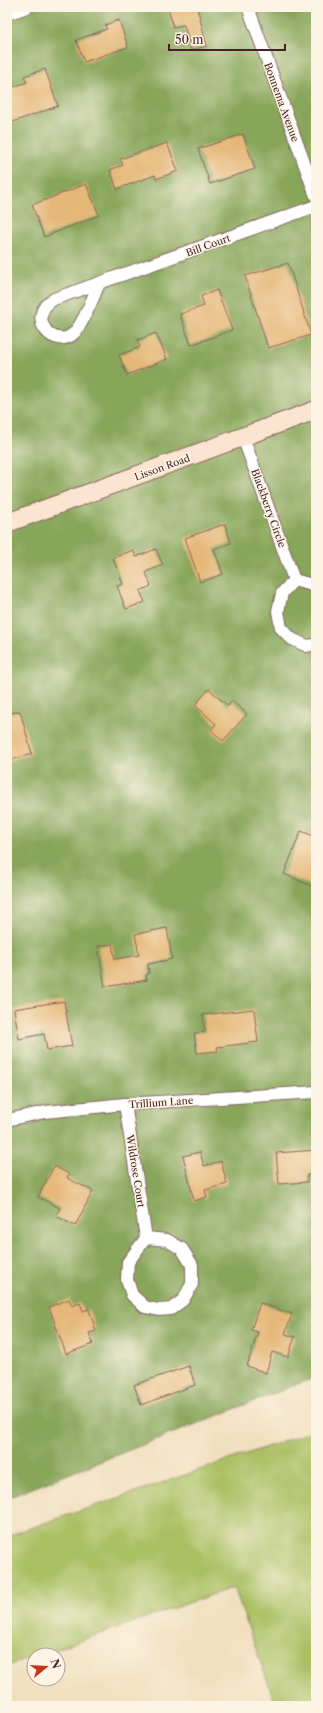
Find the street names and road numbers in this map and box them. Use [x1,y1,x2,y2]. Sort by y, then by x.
street label: Bonnema Avenue [261,61,302,144]
street label: Bill Court [184,231,233,260]
street label: Lisson Road [133,451,192,484]
street label: Blackberry Circle [248,467,289,550]
street label: Trillium Lane [128,1094,194,1111]
street label: Wildrose Court [123,1133,148,1209]

